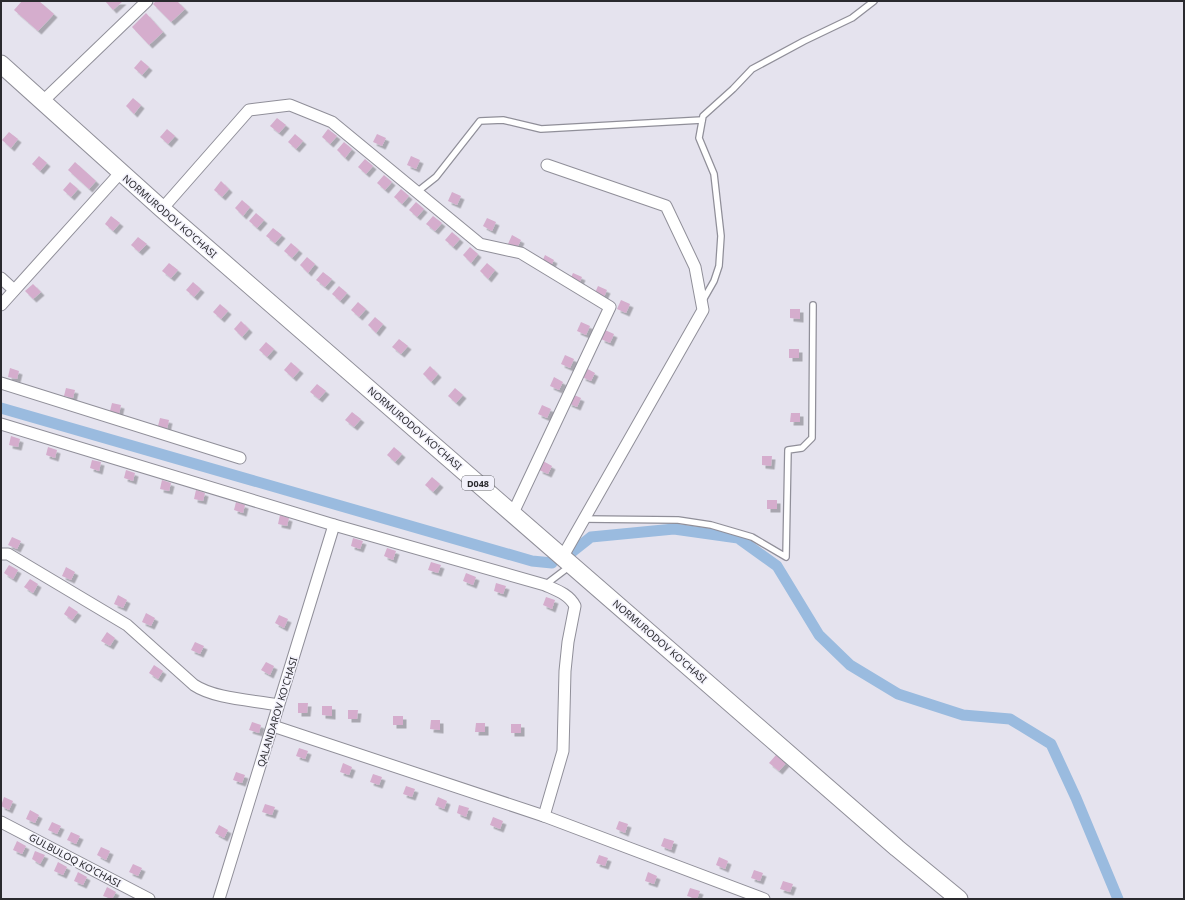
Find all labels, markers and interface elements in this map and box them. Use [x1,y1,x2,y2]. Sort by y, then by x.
street label: NORMURODOV KO'CHASI [120,171,220,261]
street label: NORMURODOV KO'CHASI [365,383,465,473]
road number: D048 [462,476,494,490]
street label: NORMURODOV KO'CHASI [610,596,710,686]
street label: QALANDAROV KO'CHASI [254,655,300,769]
street label: GULBULOQ KO'CHASI [27,830,123,890]

